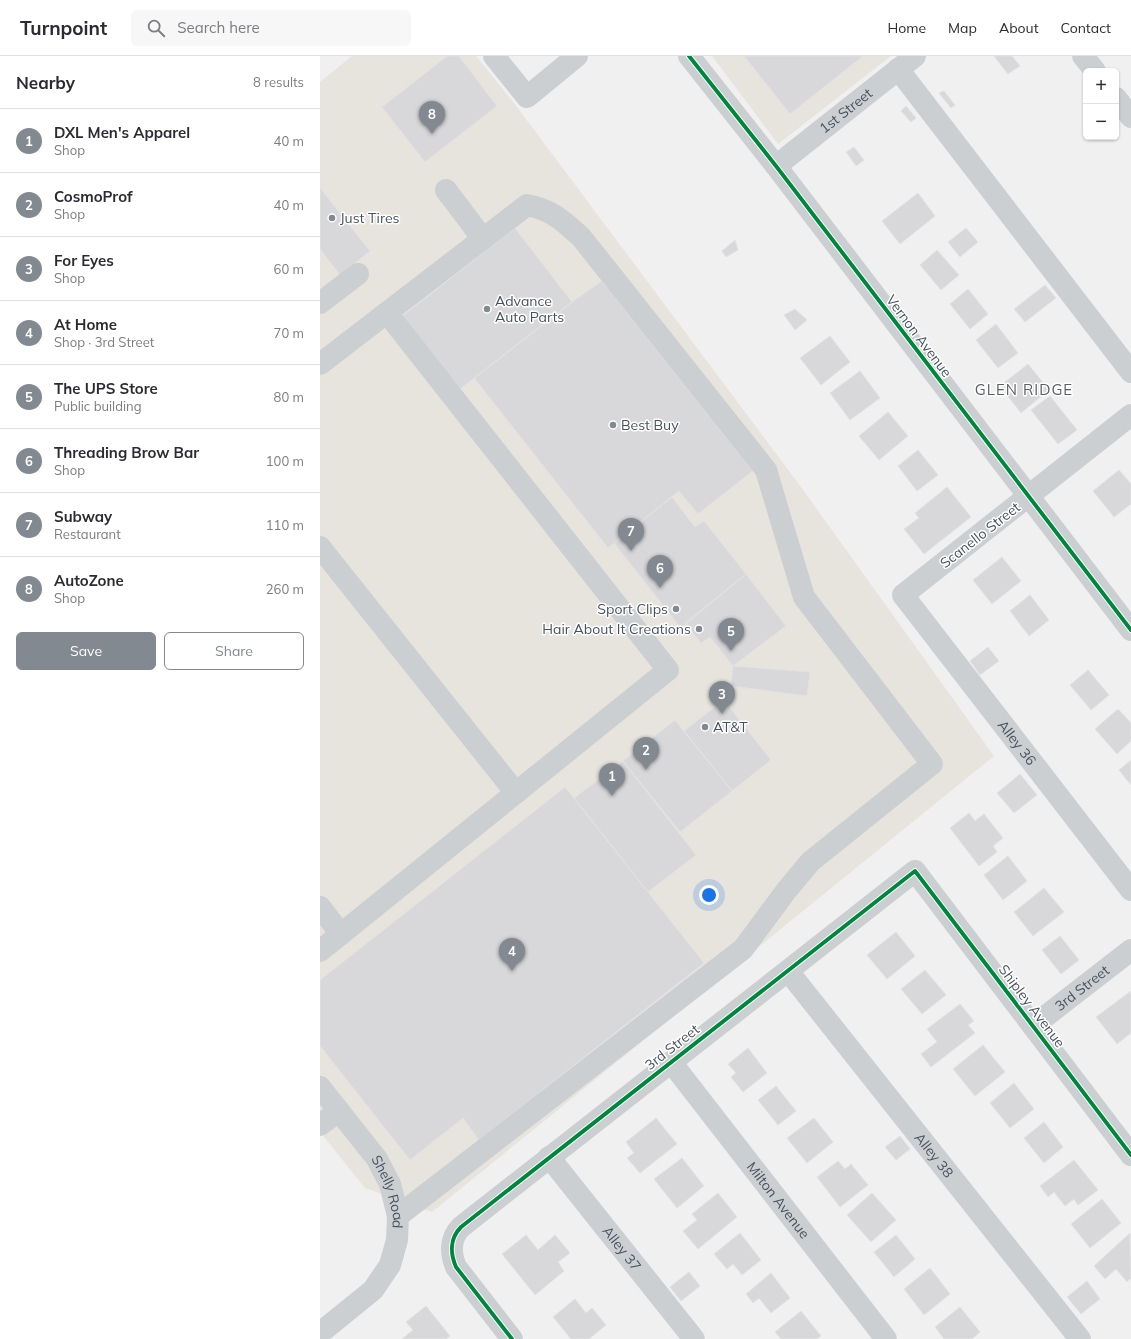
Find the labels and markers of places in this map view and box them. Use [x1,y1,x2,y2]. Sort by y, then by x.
pin: 8 [419,101,445,134]
place label: Just Tires [340,209,400,227]
marker: Just Tires [327,213,337,223]
place label: Advance Auto Parts [495,292,564,326]
marker: Advance Auto Parts [482,304,492,314]
place label: Best Buy [621,416,679,434]
marker: Best Buy [608,420,618,430]
pin: 7 [618,518,644,551]
pin: 6 [647,555,673,588]
place label: Sport Clips [597,600,668,618]
marker: Sport Clips [671,604,681,614]
pin: 5 [718,618,744,651]
place label: Hair About It Creations [542,620,691,638]
marker: Hair About It Creations [694,624,704,634]
pin: 3 [709,681,735,714]
place label: AT&T [713,718,748,736]
marker: AT&T [700,722,710,732]
pin: 2 [633,737,659,770]
pin: 1 [599,763,625,796]
pin: 4 [499,938,525,971]

